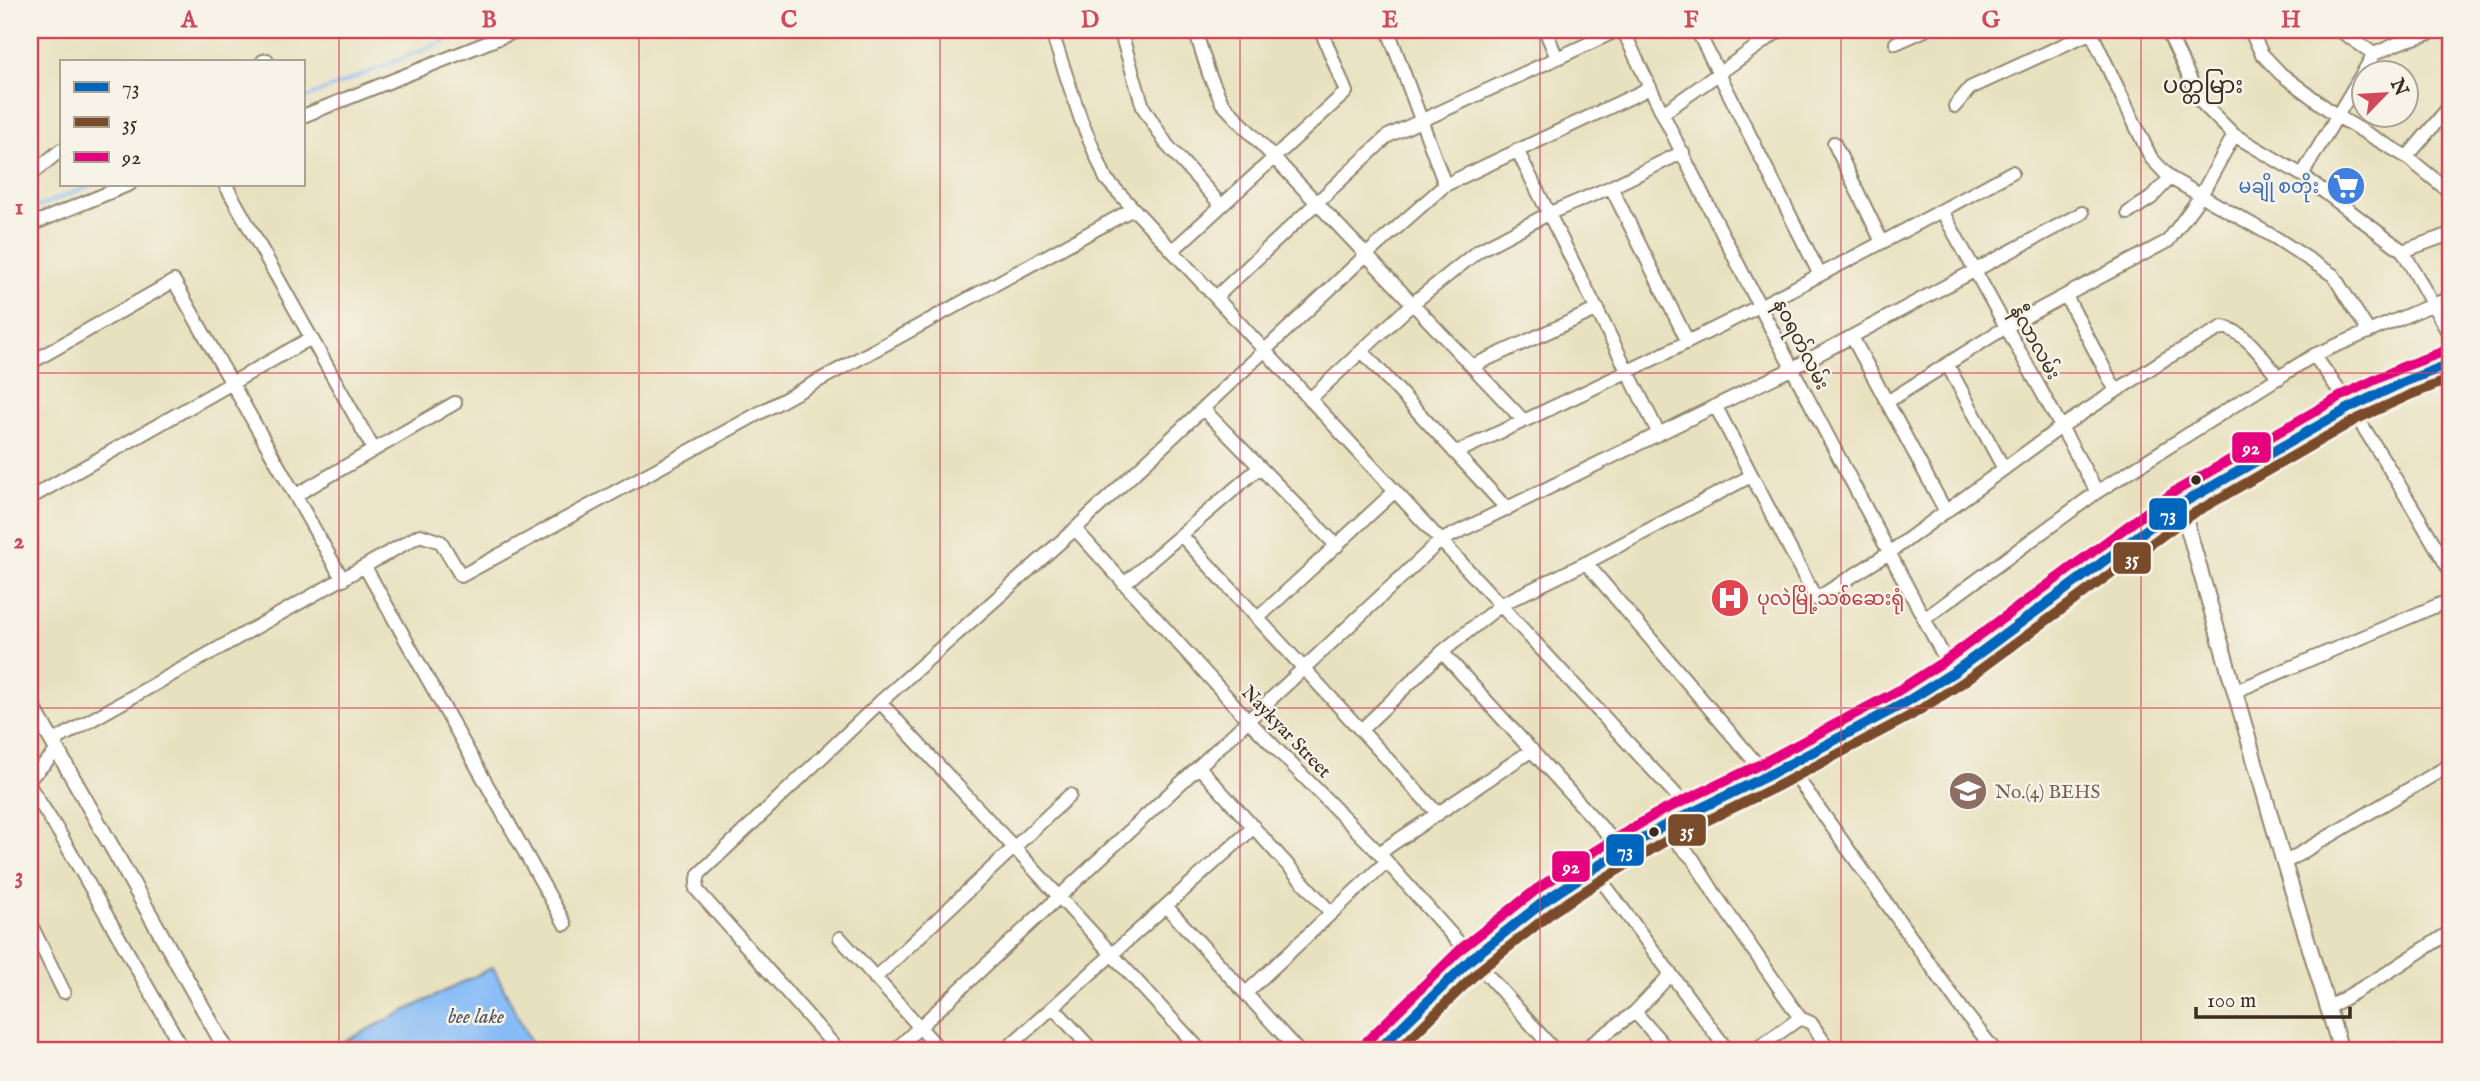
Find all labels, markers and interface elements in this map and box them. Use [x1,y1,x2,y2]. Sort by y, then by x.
text: A [180,6,198,35]
text: B [481,6,497,35]
text: C [781,6,798,35]
text: D [1081,6,1099,35]
text: E [1382,6,1398,35]
text: F [1684,6,1699,35]
text: G [1982,6,2001,35]
text: H [2281,6,2301,35]
legend [60,60,304,186]
north arrow [2350,60,2420,130]
district label: ပတ္တမြား [2163,69,2243,104]
text: N [2384,74,2413,101]
text: 73 [122,75,140,102]
text: 35 [122,111,138,138]
text: 92 [121,145,141,172]
supermarket icon: မချို စတိုး [2325,165,2367,207]
place label: မချို စတိုး [2239,172,2319,203]
text: 1 [15,193,23,222]
street label: နဝရတ်လမ်း [1765,294,1837,395]
street label: နီလာလမ်း [2002,299,2068,385]
line badge: 92 [2231,431,2272,464]
text: 92 [2241,437,2260,461]
unlabelled marker [2189,473,2203,487]
line badge: 73 [2148,497,2188,531]
text: 73 [2160,504,2176,528]
text: 2 [14,527,25,556]
line badge: 35 [2112,541,2152,575]
text: 35 [2125,548,2139,572]
hospital icon: ပုလဲမြို့သစ်ဆေးရုံ [1709,577,1751,619]
place label: ပုလဲမြို့သစ်ဆေးရုံ [1757,584,1904,615]
street label: Naykyar Street [1236,681,1336,784]
school or university icon: No.(4) BEHS [1947,770,1989,812]
place label: No.(4) BEHS [1995,781,2100,805]
line badge: 35 [1667,813,1707,847]
text: 35 [1680,820,1694,844]
unlabelled marker [1647,825,1661,839]
line badge: 73 [1605,833,1645,867]
text: 73 [1617,840,1633,864]
line badge: 92 [1551,850,1591,883]
text: 92 [1561,856,1580,880]
text: 3 [15,862,23,891]
scale bar [2196,976,2350,1020]
text: 100 m [2207,988,2256,1015]
water label: bee lake [448,1004,504,1031]

